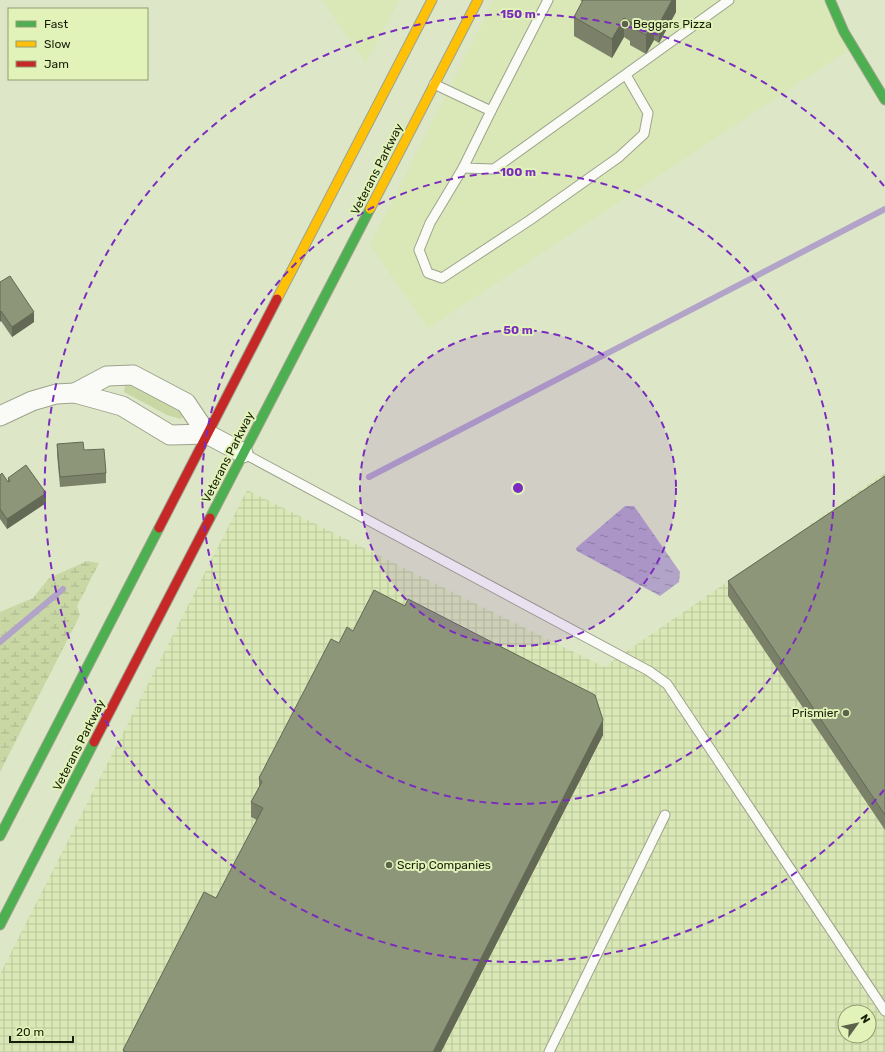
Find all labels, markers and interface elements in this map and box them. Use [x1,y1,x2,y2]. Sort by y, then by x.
text: 150 m [500,7,536,21]
legend [8,8,148,80]
text: Fast [44,17,68,31]
place label: Beggars Pizza [633,17,712,31]
marker: Beggars Pizza [620,19,630,29]
text: Slow [44,37,71,51]
text: Jam [44,57,69,71]
street label: Veterans Parkway [348,121,406,217]
text: 100 m [500,165,536,179]
text: 50 m [503,323,533,337]
street label: Veterans Parkway [199,409,257,505]
centre of rings [511,481,525,495]
street label: Veterans Parkway [50,697,108,793]
place label: Prismier [792,706,838,720]
marker: Prismier [841,708,851,718]
place label: Scrip Companies [397,858,491,872]
marker: Scrip Companies [384,860,394,870]
north arrow [837,1004,877,1044]
text: N [857,1012,873,1026]
scale bar [10,1018,73,1044]
text: 20 m [16,1025,44,1039]

